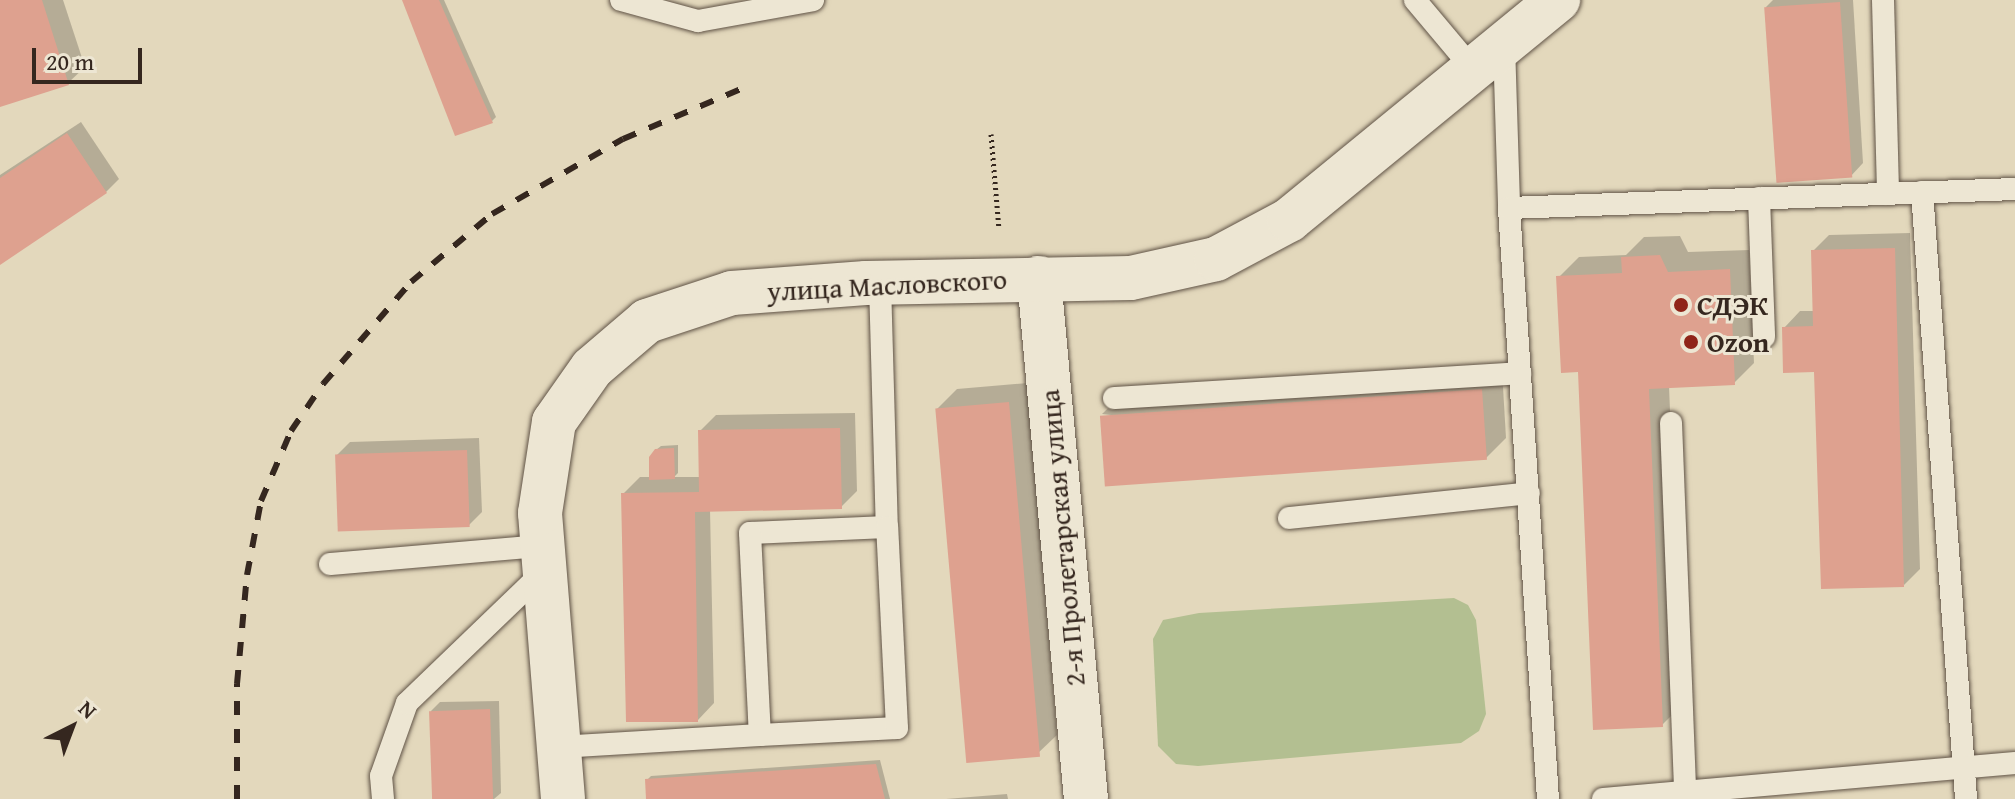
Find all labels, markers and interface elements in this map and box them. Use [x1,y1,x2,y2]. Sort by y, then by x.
scale bar [36,32,146,82]
text: 20 m [46,44,94,79]
street label: улица Масловского [766,262,1008,308]
place label: СДЭК [1697,288,1768,322]
marker: СДЭК [1672,296,1690,314]
place label: Ozon [1707,325,1769,359]
marker: Ozon [1682,333,1700,351]
street label: 2-я Пролетарская улица [1032,388,1092,688]
north arrow [32,687,112,767]
text: N [72,692,104,726]

